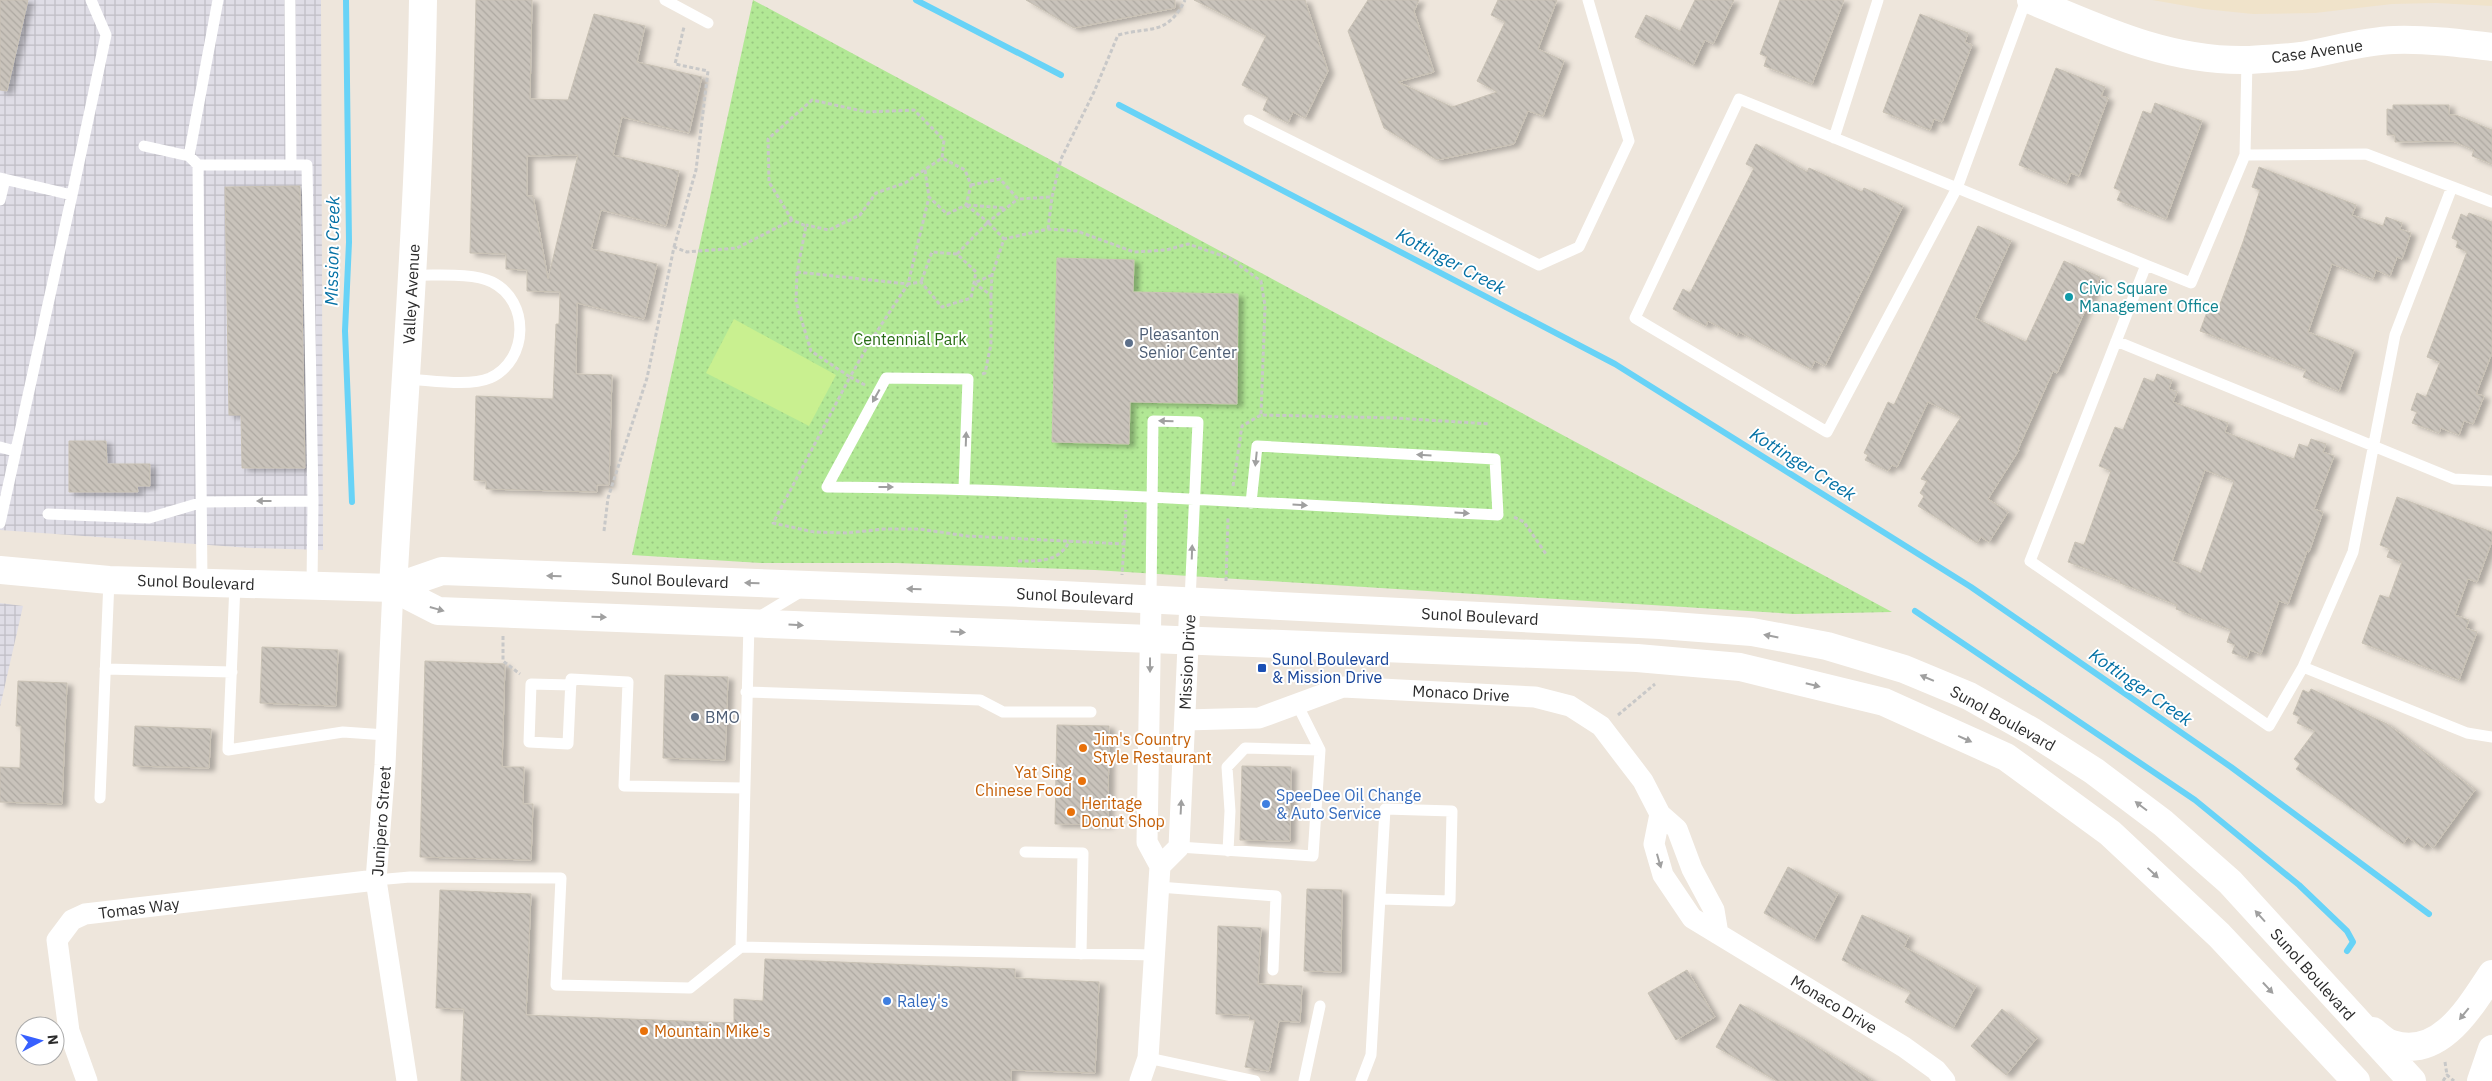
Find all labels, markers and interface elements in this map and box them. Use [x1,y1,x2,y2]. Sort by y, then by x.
street label: Case Avenue [2270,35,2364,67]
water label: Mission Creek [320,195,344,306]
water label: Kottinger Creek [1392,223,1510,300]
street label: Valley Avenue [398,243,424,345]
place label: Civic Square Management Office [2079,278,2219,316]
marker: Civic Square Management Office [2063,291,2075,303]
place label: Pleasanton Senior Center [1139,324,1237,362]
park label: Centennial Park [853,329,967,349]
marker: Pleasanton Senior Center [1123,337,1135,349]
one-way arrow [872,390,881,403]
one-way arrow [1158,417,1174,425]
water label: Kottinger Creek [1746,422,1861,506]
one-way arrow [962,431,970,447]
one-way arrow [1252,451,1260,467]
one-way arrow [1416,451,1432,459]
one-way arrow [878,483,894,491]
one-way arrow [256,497,272,505]
one-way arrow [1292,501,1308,509]
one-way arrow [1454,509,1470,517]
one-way arrow [1188,544,1196,560]
street label: Sunol Boulevard [611,568,729,592]
street label: Sunol Boulevard [137,570,255,594]
one-way arrow [546,571,562,579]
one-way arrow [743,579,759,587]
street label: Sunol Boulevard [1016,583,1134,609]
one-way arrow [906,585,922,593]
street label: Sunol Boulevard [1421,603,1539,629]
one-way arrow [429,605,444,613]
one-way arrow [591,613,607,621]
street label: Mission Drive [1175,614,1199,710]
one-way arrow [788,621,804,629]
one-way arrow [950,628,966,636]
one-way arrow [1762,631,1778,639]
water label: Kottinger Creek [2085,643,2198,731]
place label: Sunol Boulevard & Mission Drive [1272,649,1389,687]
one-way arrow [1146,658,1154,674]
marker: Sunol Boulevard & Mission Drive [1256,662,1268,674]
one-way arrow [1920,674,1934,682]
street label: Monaco Drive [1412,680,1510,706]
one-way arrow [1805,681,1820,689]
street label: Sunol Boulevard [1947,681,2059,755]
place label: BMO [705,707,740,727]
marker: BMO [689,711,701,723]
place label: Jim's Country Style Restaurant [1093,729,1212,767]
one-way arrow [1958,735,1972,743]
marker: Jim's Country Style Restaurant [1077,742,1089,754]
place label: Yat Sing Chinese Food [975,762,1073,800]
street label: Junipero Street [367,765,395,877]
marker: Yat Sing Chinese Food [1076,775,1088,787]
place label: SpeeDee Oil Change & Auto Service [1276,785,1422,823]
place label: Heritage Donut Shop [1081,793,1165,831]
marker: SpeeDee Oil Change & Auto Service [1260,798,1272,810]
one-way arrow [1177,799,1185,815]
one-way arrow [2135,801,2148,812]
marker: Heritage Donut Shop [1065,806,1077,818]
one-way arrow [1655,854,1663,869]
one-way arrow [2147,867,2159,879]
street label: Tomas Way [97,893,181,923]
one-way arrow [2255,909,2266,922]
street label: Sunol Boulevard [2266,924,2360,1024]
street label: Monaco Drive [1787,970,1881,1038]
one-way arrow [2262,981,2274,993]
place label: Raley's [897,991,949,1011]
marker: Raley's [881,995,893,1007]
one-way arrow [2459,1007,2470,1020]
north arrow [15,1016,65,1066]
place label: Mountain Mike's [654,1021,770,1041]
marker: Mountain Mike's [638,1025,650,1037]
text: N [43,1034,62,1046]

